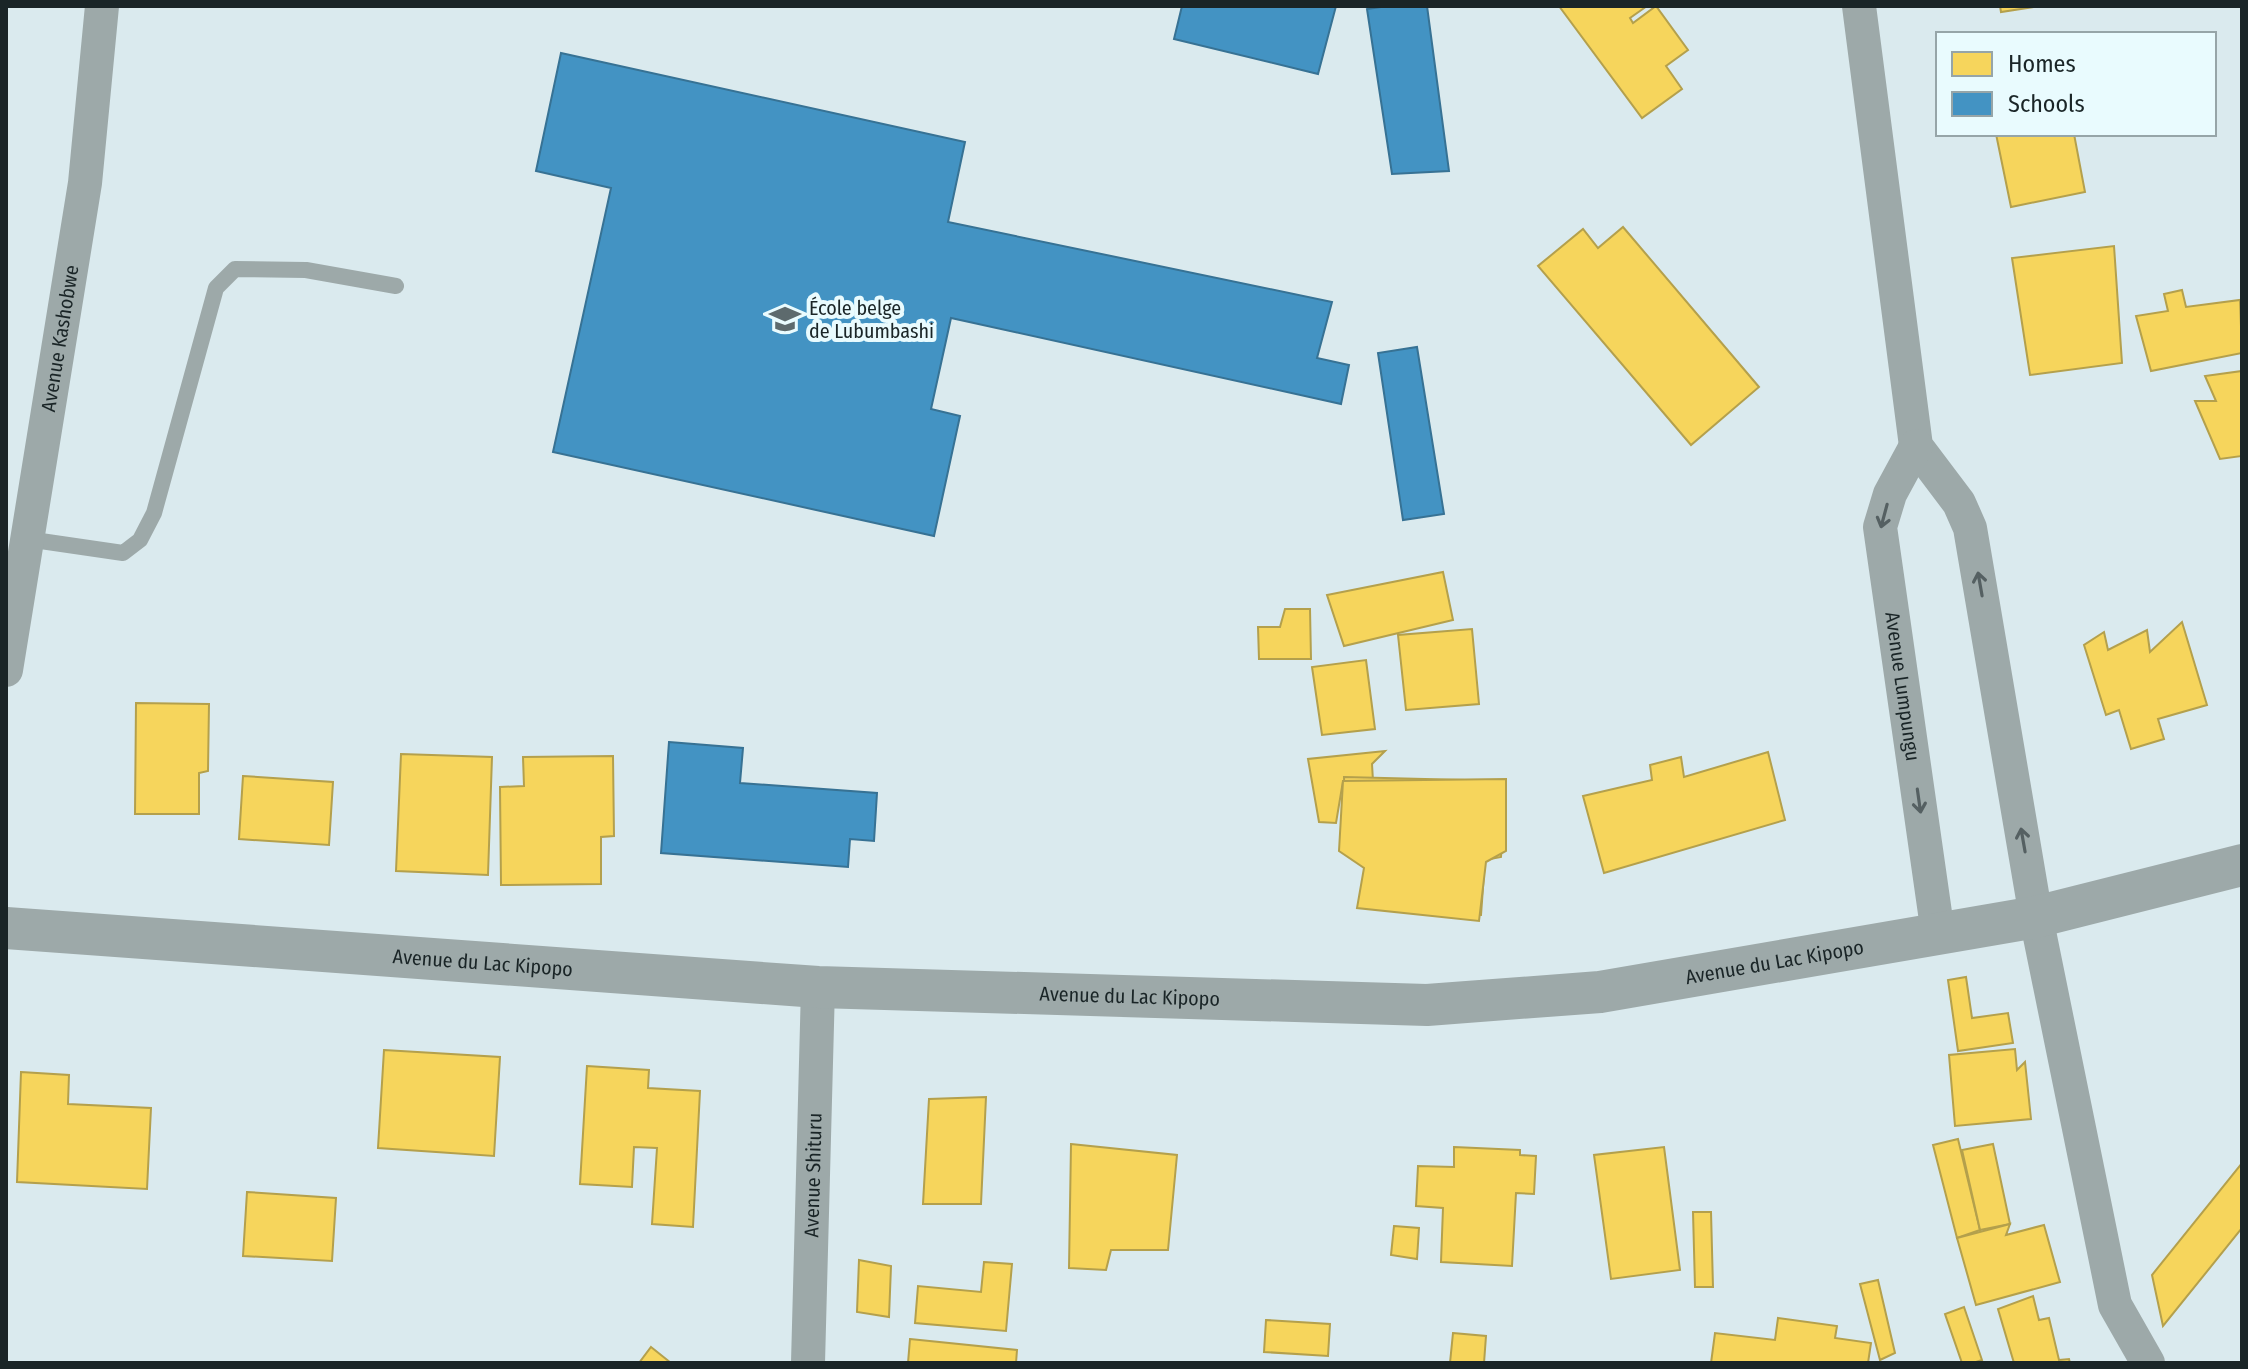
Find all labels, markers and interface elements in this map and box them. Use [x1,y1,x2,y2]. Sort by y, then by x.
legend [1936,32,2216,136]
text: Homes [2008,50,2076,78]
text: Schools [2008,90,2085,118]
street label: Avenue Kashobwe [36,263,84,413]
place label: École belge de Lubumbashi [809,296,934,343]
school or university icon: École belge de Lubumbashi [768,302,802,336]
one-way arrow [1876,503,1891,529]
one-way arrow [1972,571,1987,597]
street label: Avenue Lumpungu [1880,610,1925,763]
one-way arrow [1912,788,1927,813]
one-way arrow [2015,828,2030,853]
street label: Avenue du Lac Kipopo [1684,935,1866,989]
street label: Avenue du Lac Kipopo [392,944,574,981]
street label: Avenue du Lac Kipopo [1039,982,1220,1011]
street label: Avenue Shituru [799,1112,827,1238]

